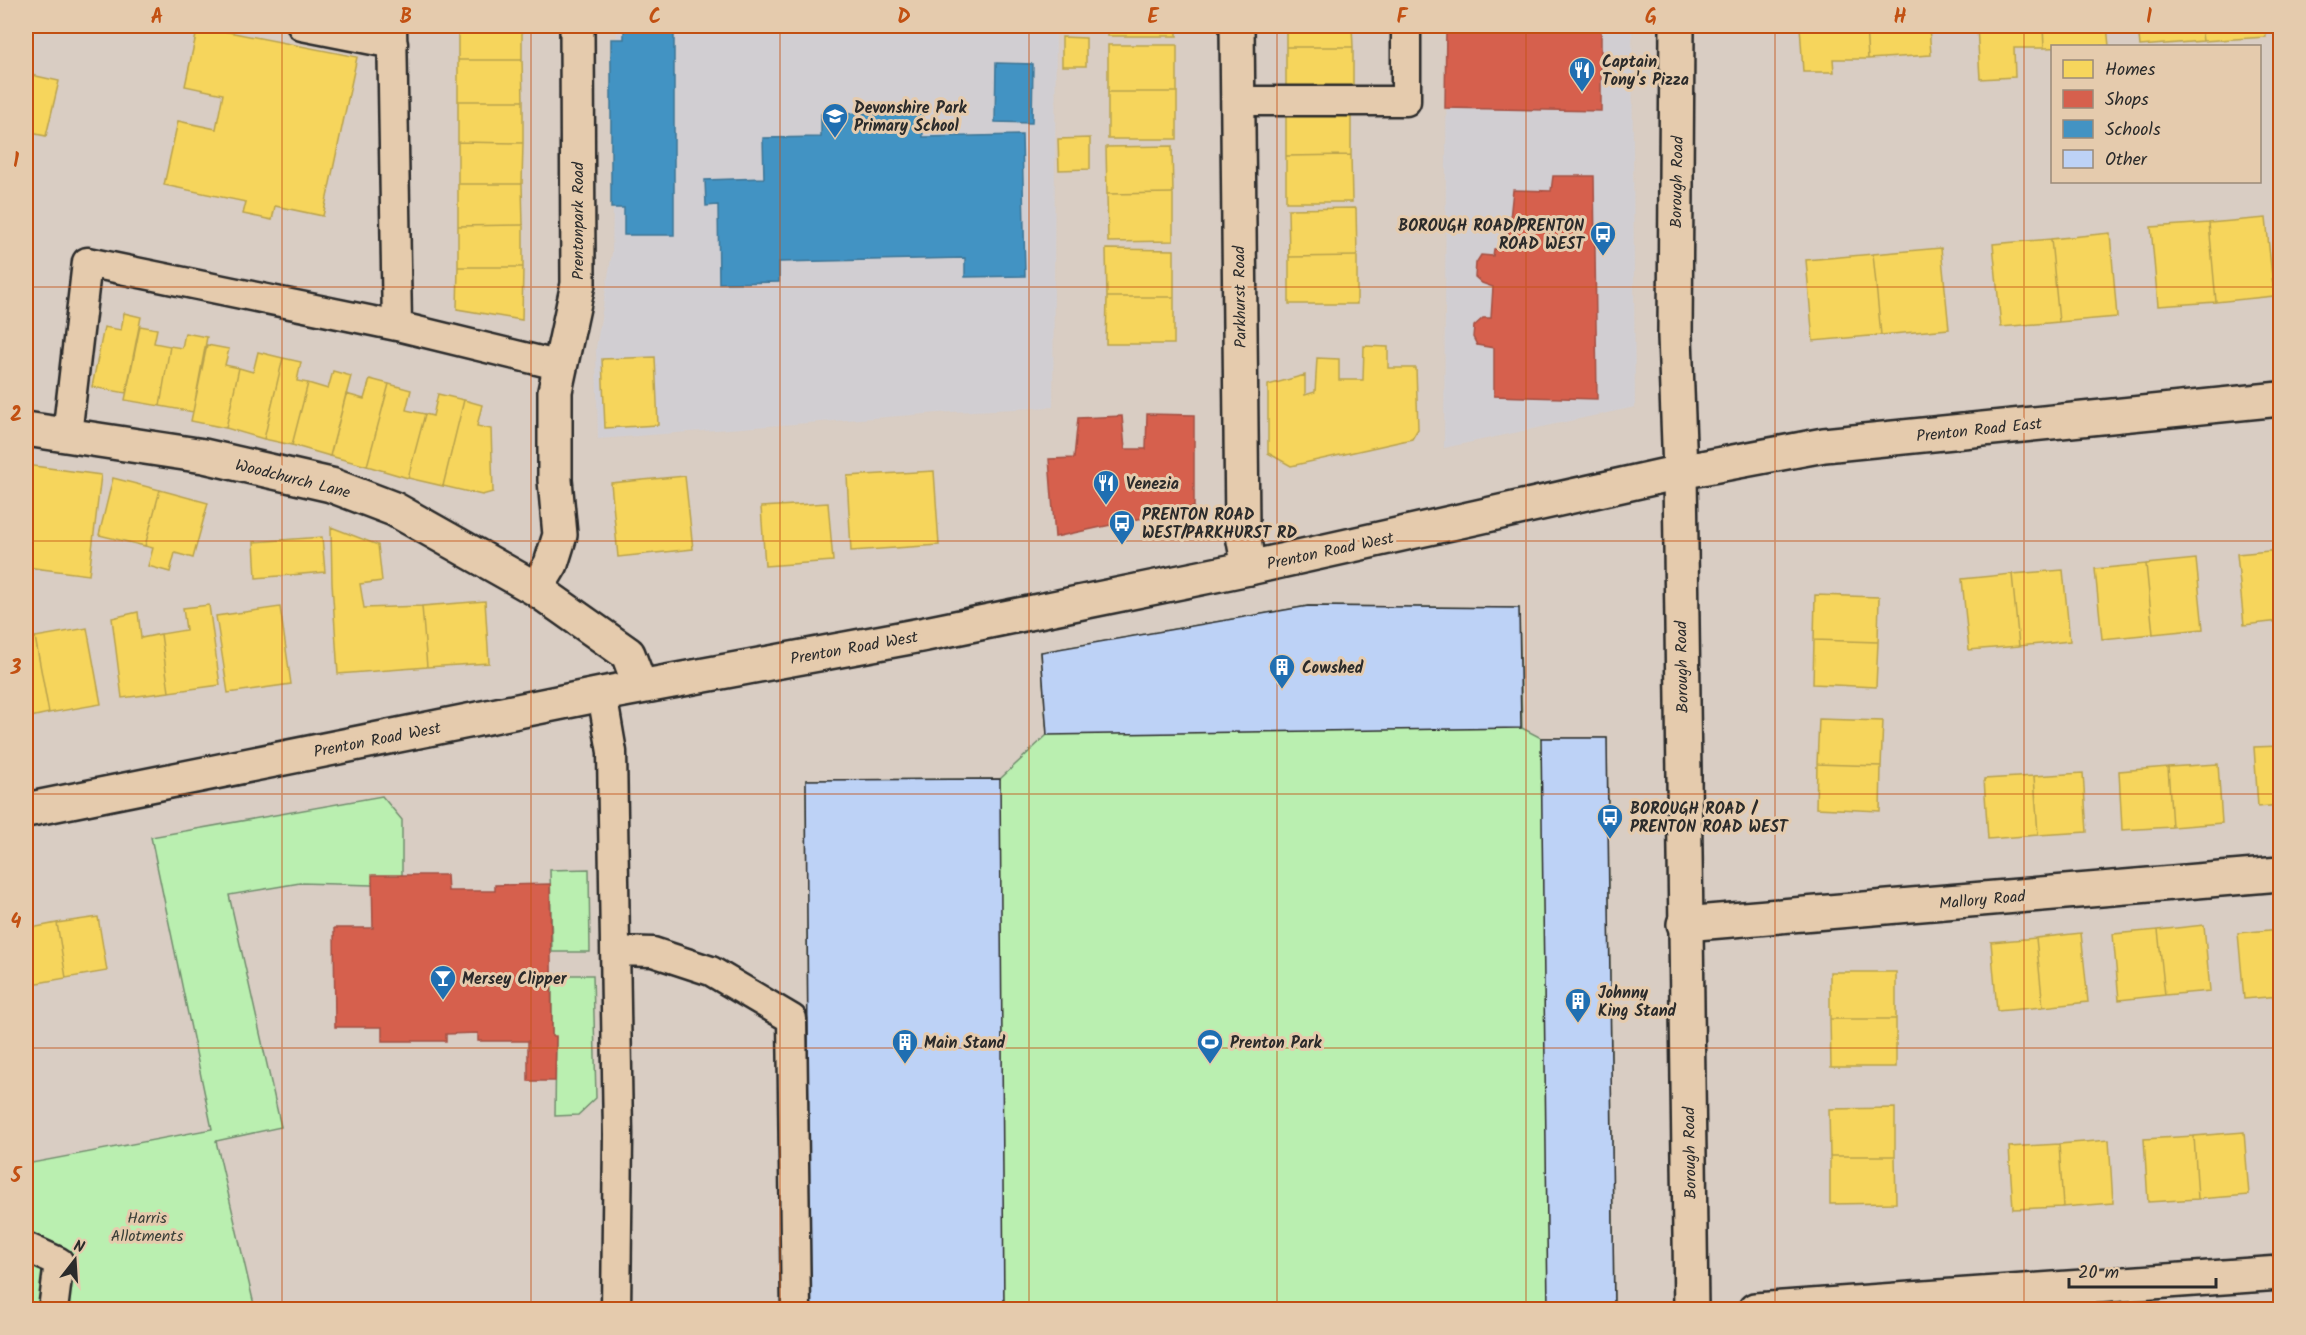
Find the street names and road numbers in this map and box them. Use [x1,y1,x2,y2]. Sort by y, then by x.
street label: Borough Road [1664,135,1691,228]
street label: Prentonpark Road [566,161,591,280]
street label: Parkhurst Road [1227,245,1254,348]
street label: Prenton Road East [1915,411,2044,450]
street label: Woodchurch Lane [232,453,353,506]
street label: Prenton Road West [1264,526,1397,577]
street label: Borough Road [1669,620,1696,713]
street label: Prenton Road West [788,625,921,672]
street label: Prenton Road West [311,716,444,765]
street label: Mallory Road [1938,884,2027,917]
street label: Borough Road [1677,1106,1704,1199]

